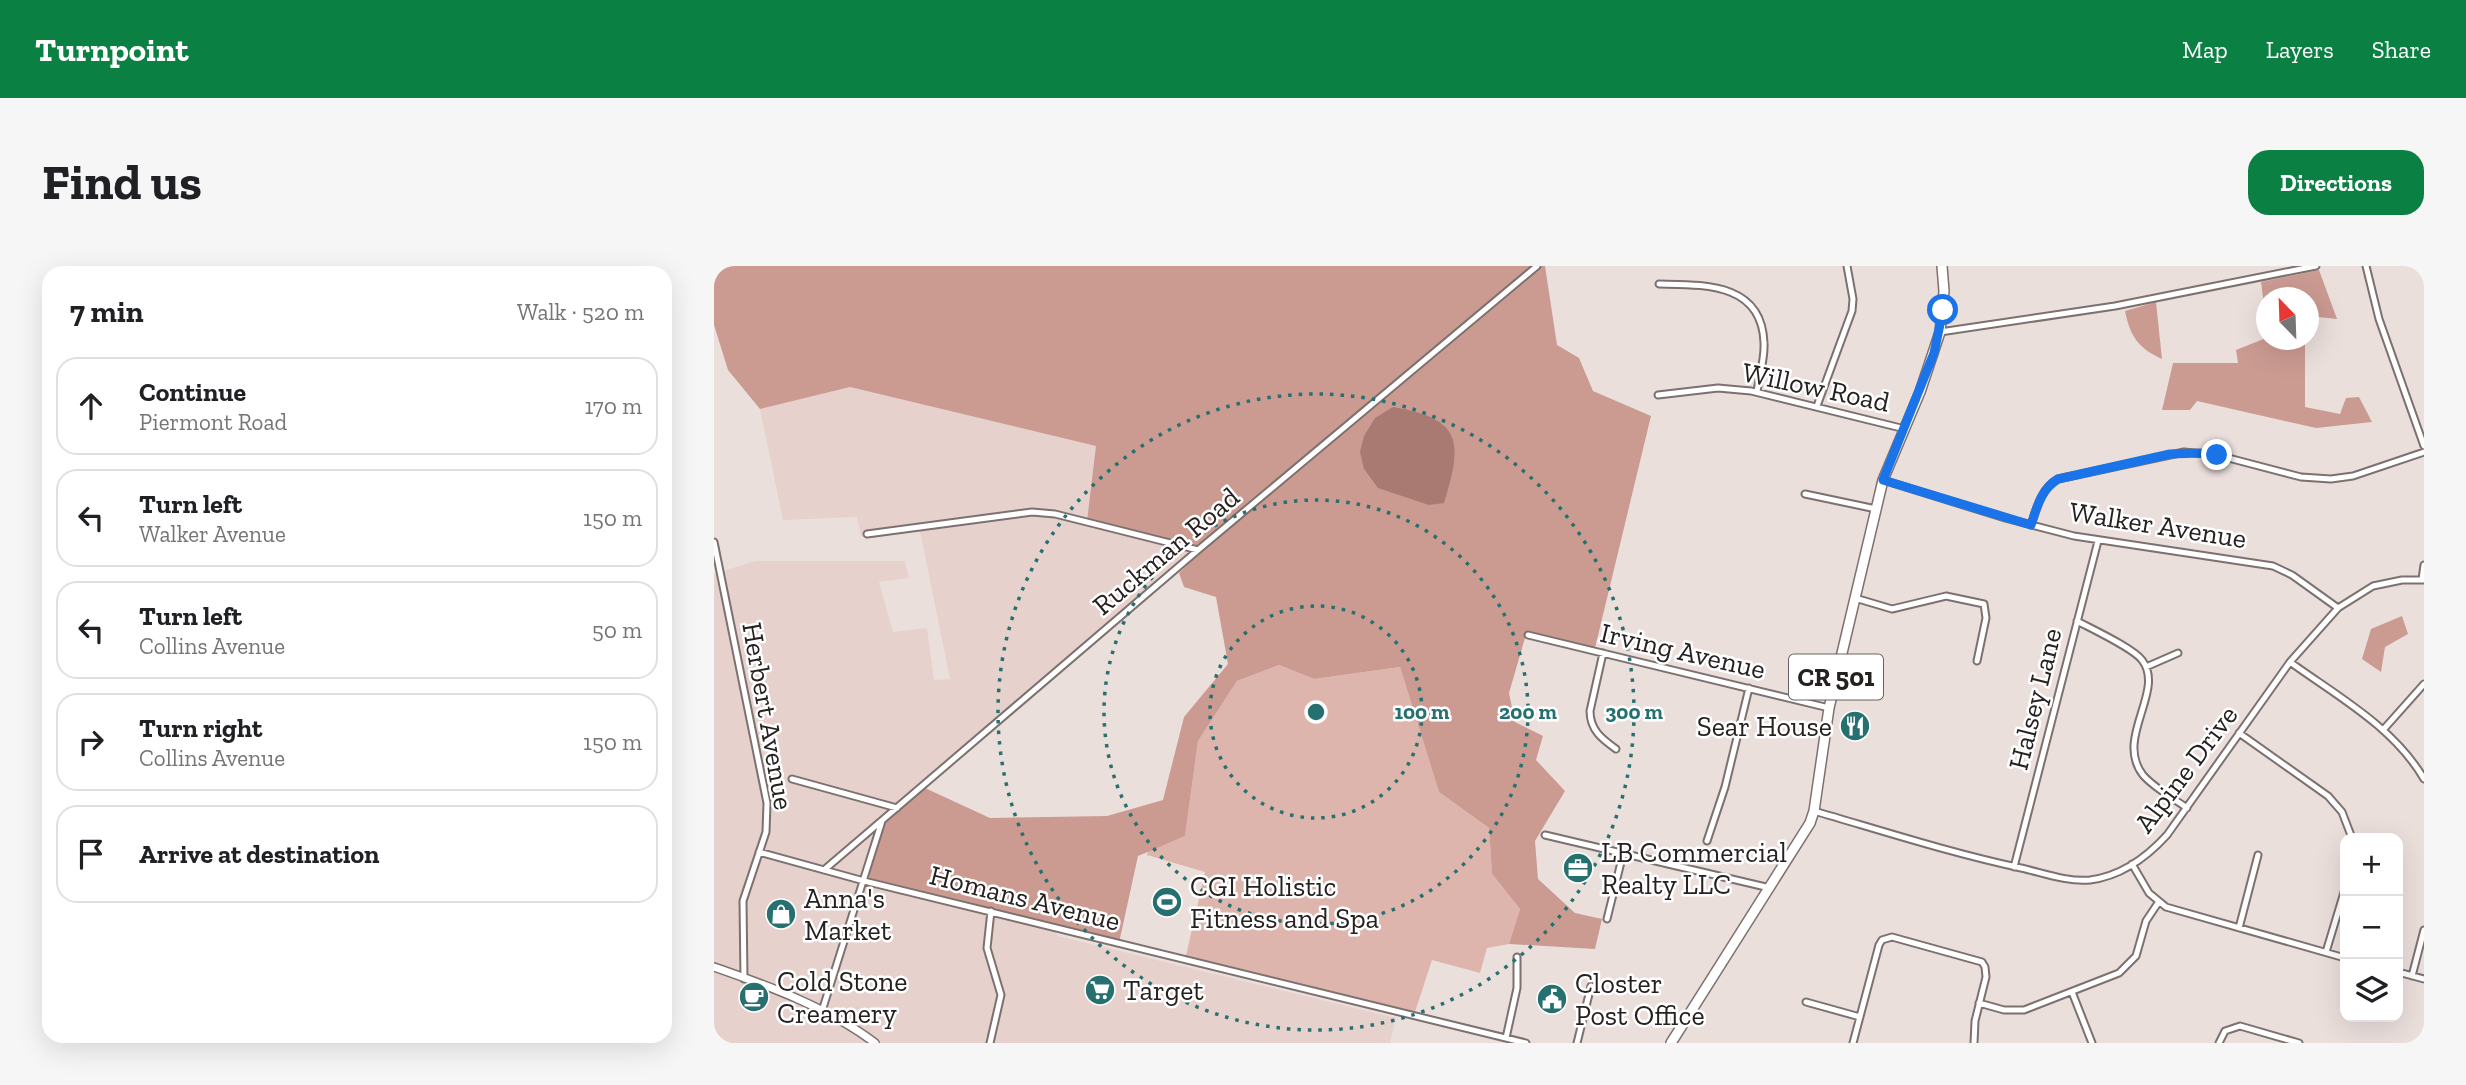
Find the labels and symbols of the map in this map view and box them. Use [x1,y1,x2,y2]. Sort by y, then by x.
north arrow [2256,287,2319,350]
route start [1927,294,1958,325]
street label: Willow Road [1739,355,1893,419]
route end [2201,439,2232,470]
street label: Ruckman Road [1086,480,1246,622]
street label: Walker Avenue [2067,495,2249,555]
street label: Irving Avenue [1597,616,1769,686]
street label: Herbert Avenue [735,620,801,812]
street label: Halsey Lane [2001,625,2069,773]
road number: CR 501 [1789,654,1883,700]
text: 100 m [1395,699,1450,724]
text: 200 m [1499,699,1557,724]
text: 300 m [1605,699,1663,724]
street label: Alpine Drive [2128,699,2244,839]
centre of rings [1304,700,1328,724]
restaurant icon: Sear House [1838,709,1872,743]
place label: Sear House [1697,710,1832,743]
place label: LB Commercial Realty LLC [1601,836,1787,901]
office icon: LB Commercial Realty LLC [1561,851,1595,885]
street label: Homans Avenue [926,858,1124,938]
place label: CGI Holistic Fitness and Spa [1190,870,1380,935]
place label: Anna's Market [804,882,892,947]
sports icon: CGI Holistic Fitness and Spa [1150,885,1184,919]
shop icon: Anna's Market [764,897,798,931]
place label: Cold Stone Creamery [777,965,908,1030]
place label: Closter Post Office [1575,967,1705,1032]
supermarket icon: Target [1083,973,1117,1007]
place label: Target [1123,974,1204,1007]
cafe icon: Cold Stone Creamery [737,980,771,1014]
public building icon: Closter Post Office [1535,982,1569,1016]

